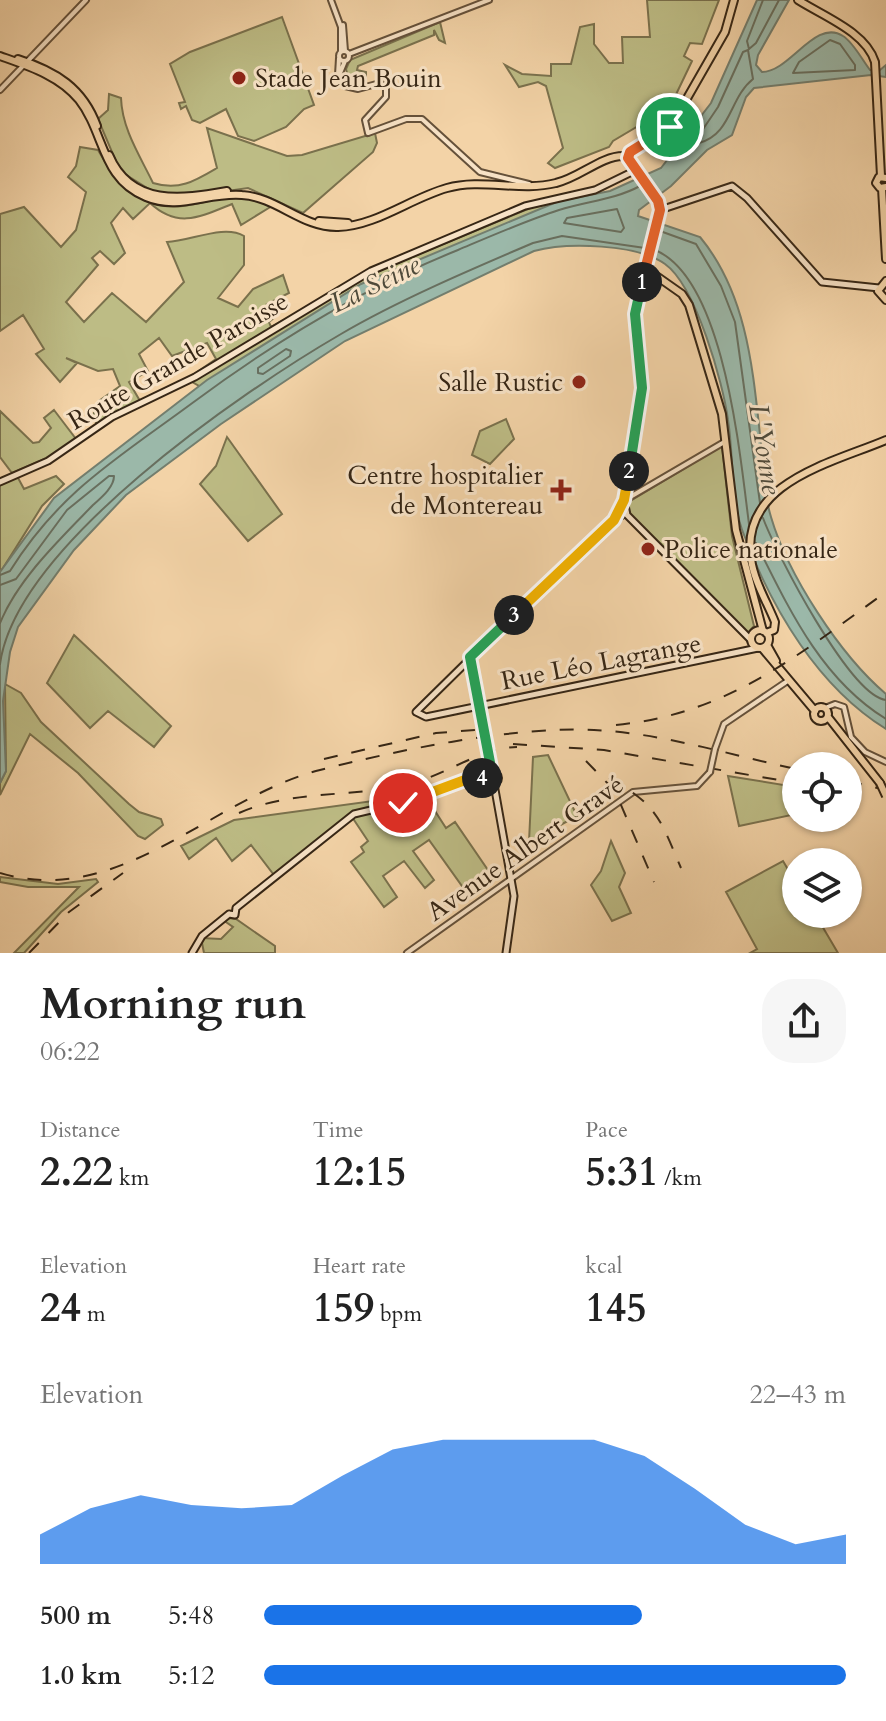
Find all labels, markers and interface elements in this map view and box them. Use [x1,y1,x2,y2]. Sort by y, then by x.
place label: Stade Jean Bouin [255,61,442,96]
marker: Stade Jean Bouin [230,69,248,87]
pin [636,93,704,161]
icon: arrive [648,105,692,149]
water label: La Seine [323,246,427,322]
pin: 1 [622,262,662,302]
text: 1 [636,267,648,297]
street label: Route Grande Paroisse [62,284,294,438]
place label: Salle Rustic [438,365,563,400]
marker: Salle Rustic [570,373,588,391]
water label: L'Yonne [739,401,791,497]
pin: 2 [609,451,649,491]
text: 2 [623,456,635,486]
place label: Centre hospitalier de Montereau [347,458,544,523]
marker: Centre hospitalier de Montereau [550,479,572,501]
place label: Police nationale [664,532,838,567]
marker: Police nationale [639,540,657,558]
pin: 3 [494,595,534,635]
text: 3 [508,600,520,630]
street label: Rue Léo Lagrange [498,625,704,699]
map controls [782,752,862,928]
button: locate [782,752,862,832]
pin: 4 [462,758,502,798]
text: 4 [476,763,488,793]
street label: Avenue Albert Gravé [419,767,631,929]
pin [369,769,437,837]
icon: check [381,781,425,825]
button: layers [782,848,862,928]
text: Morning run [40,974,306,1034]
button: share [762,979,846,1063]
text: 06:22 [40,1034,100,1069]
text: Distance [40,1115,120,1145]
text: Time [313,1115,364,1145]
text: Pace [585,1115,628,1145]
text: 2.22 [40,1145,113,1200]
text: 12:15 [313,1145,406,1200]
text: 5:31 [585,1145,658,1200]
text: km [113,1163,149,1193]
text: /km [658,1163,702,1193]
text: Elevation [40,1251,127,1281]
text: Heart rate [313,1251,406,1281]
text: kcal [585,1251,622,1281]
text: 24 [40,1281,81,1336]
text: 159 [313,1281,374,1336]
text: 145 [585,1281,647,1336]
text: m [81,1299,106,1329]
text: bpm [374,1299,422,1329]
text: Elevation [40,1377,143,1412]
text: 22–43 m [749,1377,846,1412]
text: 500 m [40,1598,111,1633]
text: 5:48 [168,1598,215,1633]
text: 1.0 km [40,1658,121,1693]
text: 5:12 [168,1658,215,1693]

